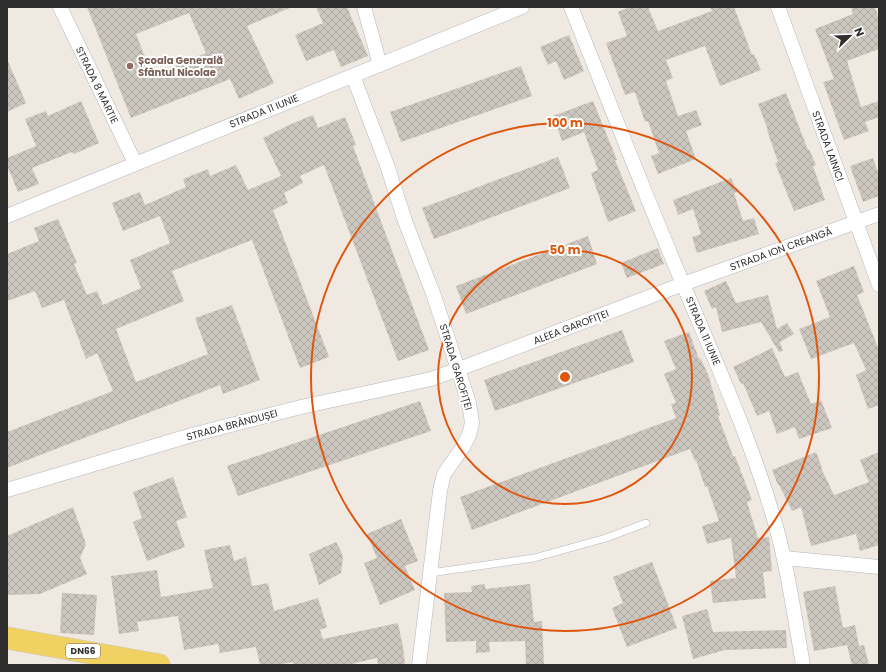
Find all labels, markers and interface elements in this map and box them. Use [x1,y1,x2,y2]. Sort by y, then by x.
north arrow [830,16,870,56]
text: N [850,25,868,39]
street label: STRADA 8 MARTIE [72,44,122,126]
place label: Școala Generală Sfântul Nicolae [138,53,223,80]
marker: Școala Generală Sfântul Nicolae [125,61,135,71]
street label: STRADA 11 IUNIE [227,90,301,132]
street label: STRADA LAINICI [808,109,848,183]
text: 100 m [547,114,583,131]
street label: STRADA ION CREANGĂ [728,223,834,274]
text: 50 m [550,241,581,258]
street label: STRADA 11 IUNIE [682,294,724,368]
street label: ALEEA GAROFIȚEI [531,306,611,348]
street label: STRADA GAROFIȚEI [436,322,476,412]
centre of rings [558,370,572,384]
street label: STRADA BRÂNDUȘEI [185,406,279,444]
road number: DN66 [66,644,100,658]

